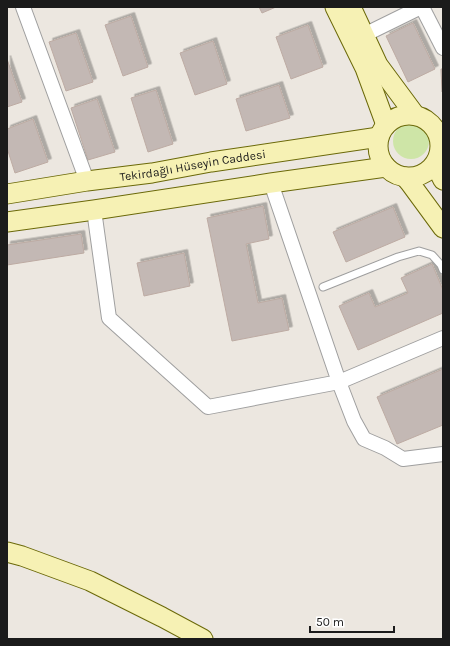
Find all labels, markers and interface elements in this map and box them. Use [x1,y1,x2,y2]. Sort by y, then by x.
street label: Tekirdağlı Hüseyin Caddesi [119,147,267,184]
scale bar [310,608,394,634]
text: 50 m [316,615,344,629]

